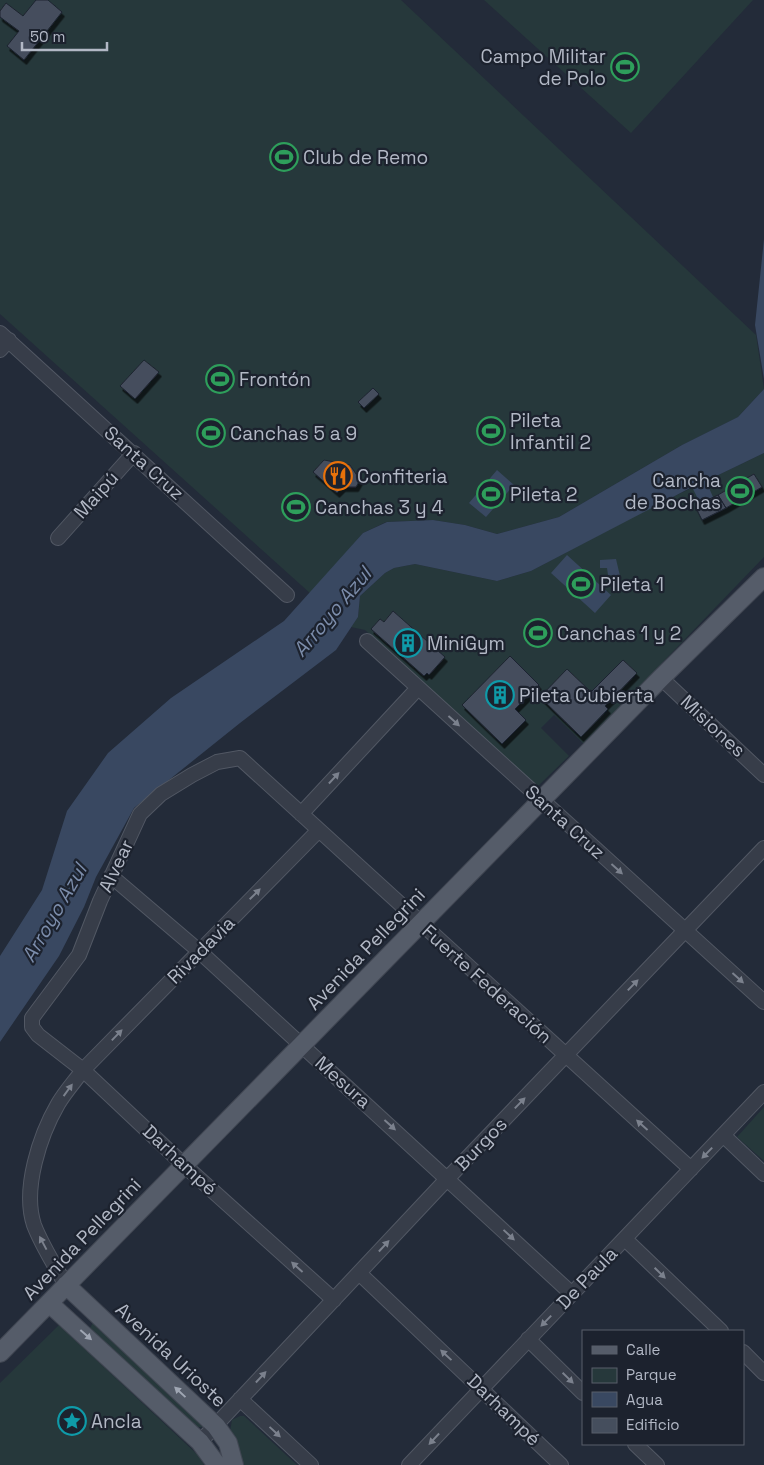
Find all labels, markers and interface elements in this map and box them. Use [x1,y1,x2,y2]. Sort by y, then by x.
scale bar [22,20,108,52]
text: 50 m [30,27,65,46]
place label: Campo Militar de Polo [481,44,606,91]
sports icon: Campo Militar de Polo [610,52,640,82]
sports icon: Club de Remo [269,142,299,172]
place label: Club de Remo [303,145,428,170]
sports icon: Frontón [205,364,235,394]
place label: Frontón [239,367,311,392]
place label: Pileta Infantil 2 [510,408,591,455]
sports icon: Pileta Infantil 2 [476,416,506,446]
sports icon: Canchas 5 a 9 [196,418,226,448]
street label: Santa Cruz [99,420,189,506]
place label: Canchas 5 a 9 [230,421,357,446]
restaurant icon: Confiteria [323,461,353,491]
place label: Confiteria [357,464,447,489]
street label: Maipú [68,466,124,524]
place label: Cancha de Bochas [624,468,721,515]
sports icon: Cancha de Bochas [725,476,755,506]
sports icon: Pileta 2 [476,479,506,509]
place label: Pileta 2 [510,482,578,507]
sports icon: Canchas 3 y 4 [281,492,311,522]
place label: Canchas 3 y 4 [315,495,443,520]
water label: Arroyo Azul [287,560,378,662]
sports icon: Pileta 1 [566,569,596,599]
place label: Pileta 1 [600,572,664,597]
sports icon: Canchas 1 y 2 [523,618,553,648]
place label: Canchas 1 y 2 [557,621,681,646]
building icon: MiniGym [393,628,423,658]
place label: MiniGym [427,631,505,656]
building icon: Pileta Cubierta [485,680,515,710]
place label: Pileta Cubierta [519,683,654,708]
street label: Misiones [675,689,751,763]
one-way arrow [447,715,459,727]
one-way arrow [328,772,340,784]
street label: Santa Cruz [520,779,610,865]
street label: Alvear [93,835,139,897]
water label: Arroyo Azul [15,857,94,967]
one-way arrow [611,863,623,875]
street label: Avenida Pellegrini [301,883,431,1015]
one-way arrow [249,889,261,901]
street label: Rivadavia [162,911,240,989]
street label: Fuerte Federación [417,919,557,1049]
one-way arrow [731,972,743,984]
one-way arrow [626,980,638,992]
one-way arrow [111,1029,123,1041]
street label: Mesura [310,1050,376,1114]
one-way arrow [63,1083,73,1097]
one-way arrow [514,1097,526,1109]
street label: Burgos [449,1112,513,1176]
street label: Darhampé [137,1119,223,1201]
one-way arrow [383,1119,395,1131]
one-way arrow [636,1119,648,1131]
one-way arrow [701,1147,713,1159]
street label: Avenida Pellegrini [17,1173,147,1305]
one-way arrow [503,1229,515,1241]
one-way arrow [39,1235,47,1250]
one-way arrow [378,1240,390,1252]
street label: De Paula [551,1241,623,1315]
one-way arrow [292,1261,304,1273]
one-way arrow [654,1267,666,1279]
street label: Avenida Urioste [110,1297,232,1413]
one-way arrow [540,1315,552,1327]
one-way arrow [79,1329,91,1341]
legend [582,1330,744,1445]
text: Calle [626,1340,661,1359]
one-way arrow [440,1349,452,1361]
text: Parque [626,1365,677,1384]
street label: Darhampé [462,1369,546,1451]
one-way arrow [255,1371,267,1383]
one-way arrow [562,1372,574,1384]
one-way arrow [173,1387,186,1398]
text: Agua [626,1390,663,1409]
place icon: Ancla [57,1406,87,1436]
place label: Ancla [91,1409,142,1434]
text: Edificio [626,1415,680,1434]
one-way arrow [269,1426,281,1438]
one-way arrow [428,1432,440,1444]

